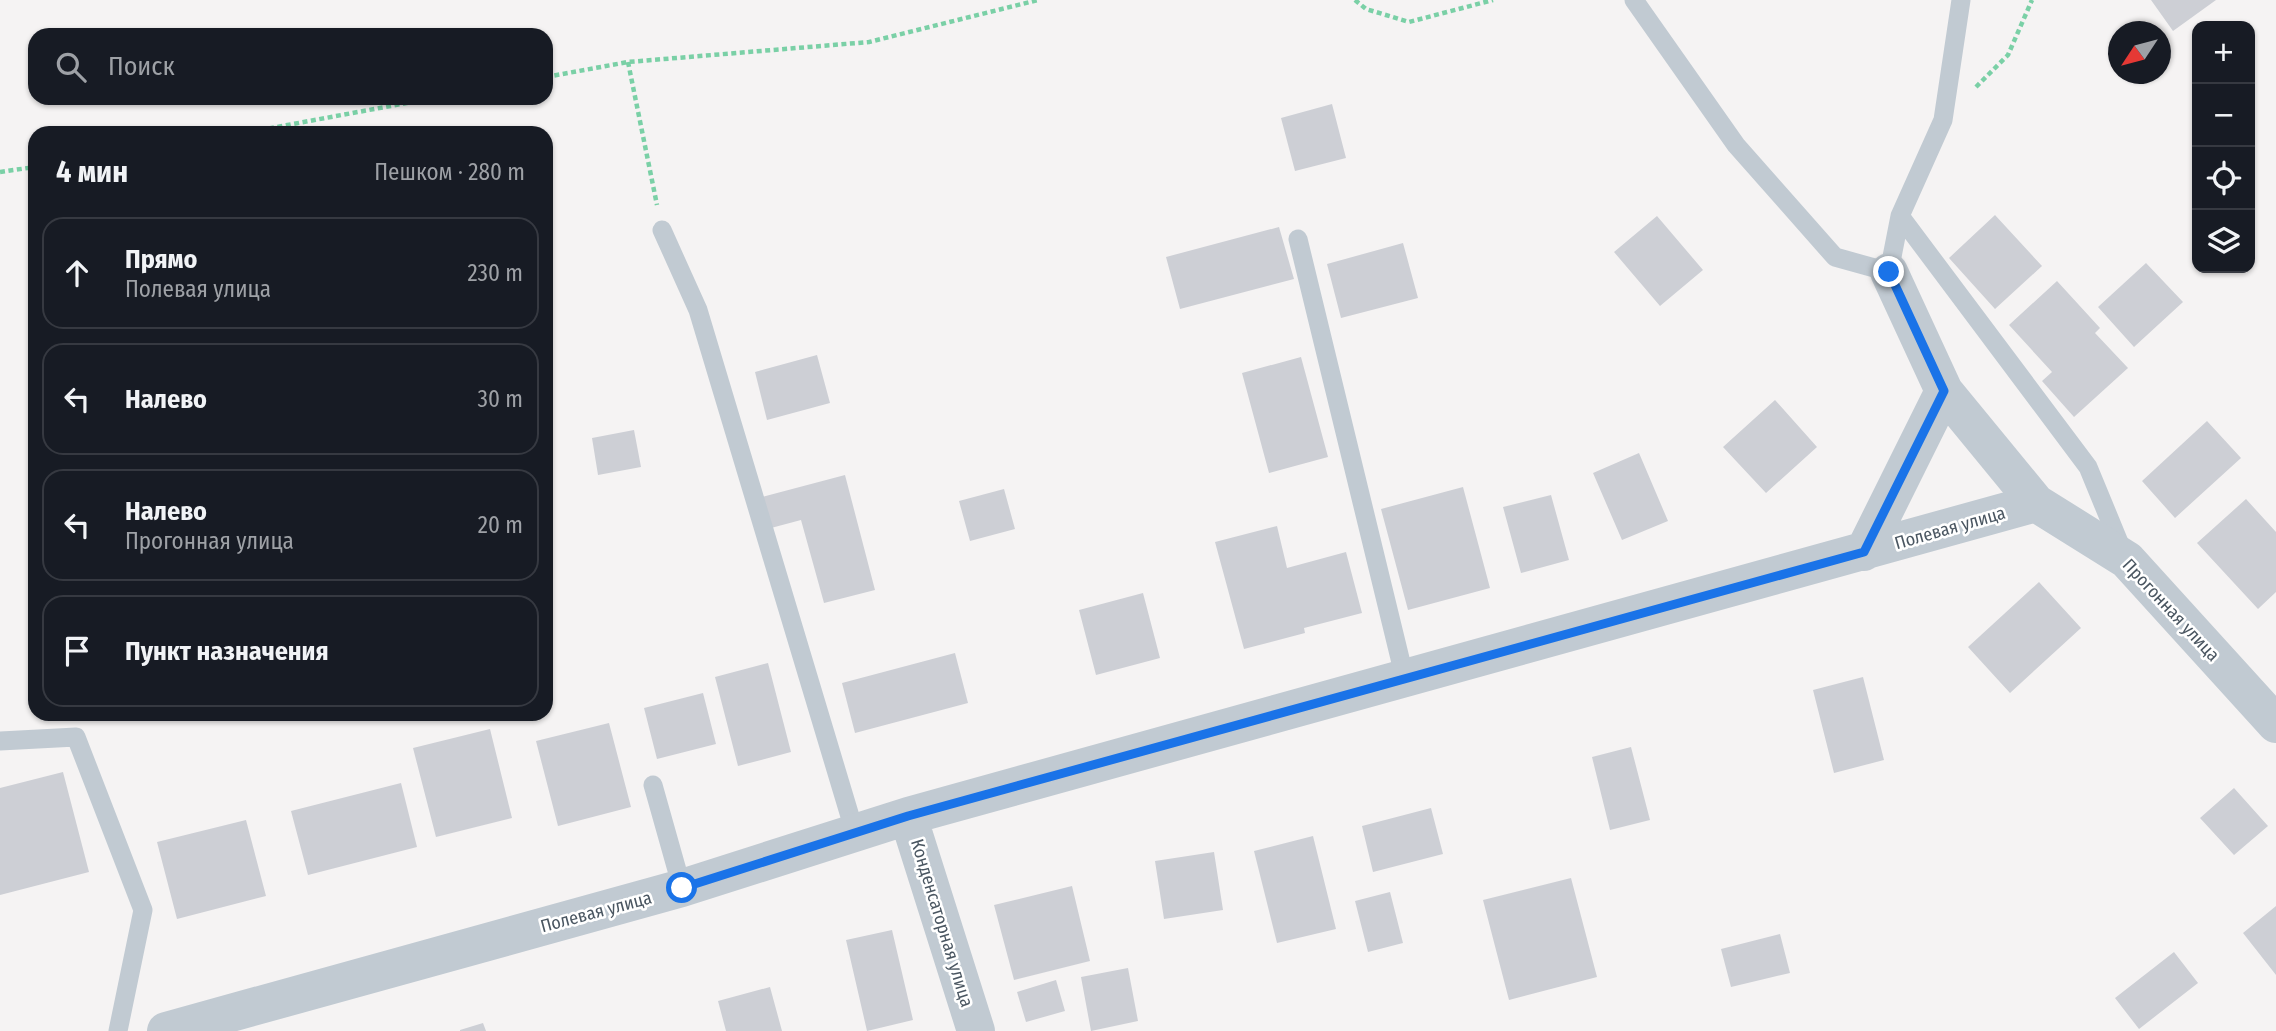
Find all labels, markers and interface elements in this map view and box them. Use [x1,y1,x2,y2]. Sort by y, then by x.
north arrow [2108,21,2171,84]
map controls [2192,21,2255,273]
button: + [2192,21,2255,84]
search box [28,28,553,105]
icon: search [52,48,90,86]
text: Поиск [108,51,175,82]
button: − [2192,84,2255,147]
button: locate [2192,147,2255,210]
text: 4 мин [56,154,128,190]
text: Пешком · 280 m [374,158,525,186]
button: layers [2192,210,2255,273]
text: Прямо [125,244,197,275]
icon: ahead [58,254,96,292]
route end [1873,256,1904,287]
text: 230 m [467,259,523,287]
text: Полевая улица [125,275,271,303]
icon: left [58,380,96,418]
text: Налево [125,384,207,415]
text: 30 m [478,385,523,413]
text: Налево [125,496,207,527]
street label: Полевая улица [1892,502,2008,554]
icon: left [58,506,96,544]
text: 20 m [478,511,523,539]
text: Прогонная улица [125,527,294,555]
street label: Прогонная улица [2118,554,2224,666]
icon: arrive [58,632,96,670]
text: Пункт назначения [125,636,329,667]
street label: Конденсаторная улица [906,836,978,1010]
route start [666,872,697,903]
street label: Полевая улица [538,887,654,937]

